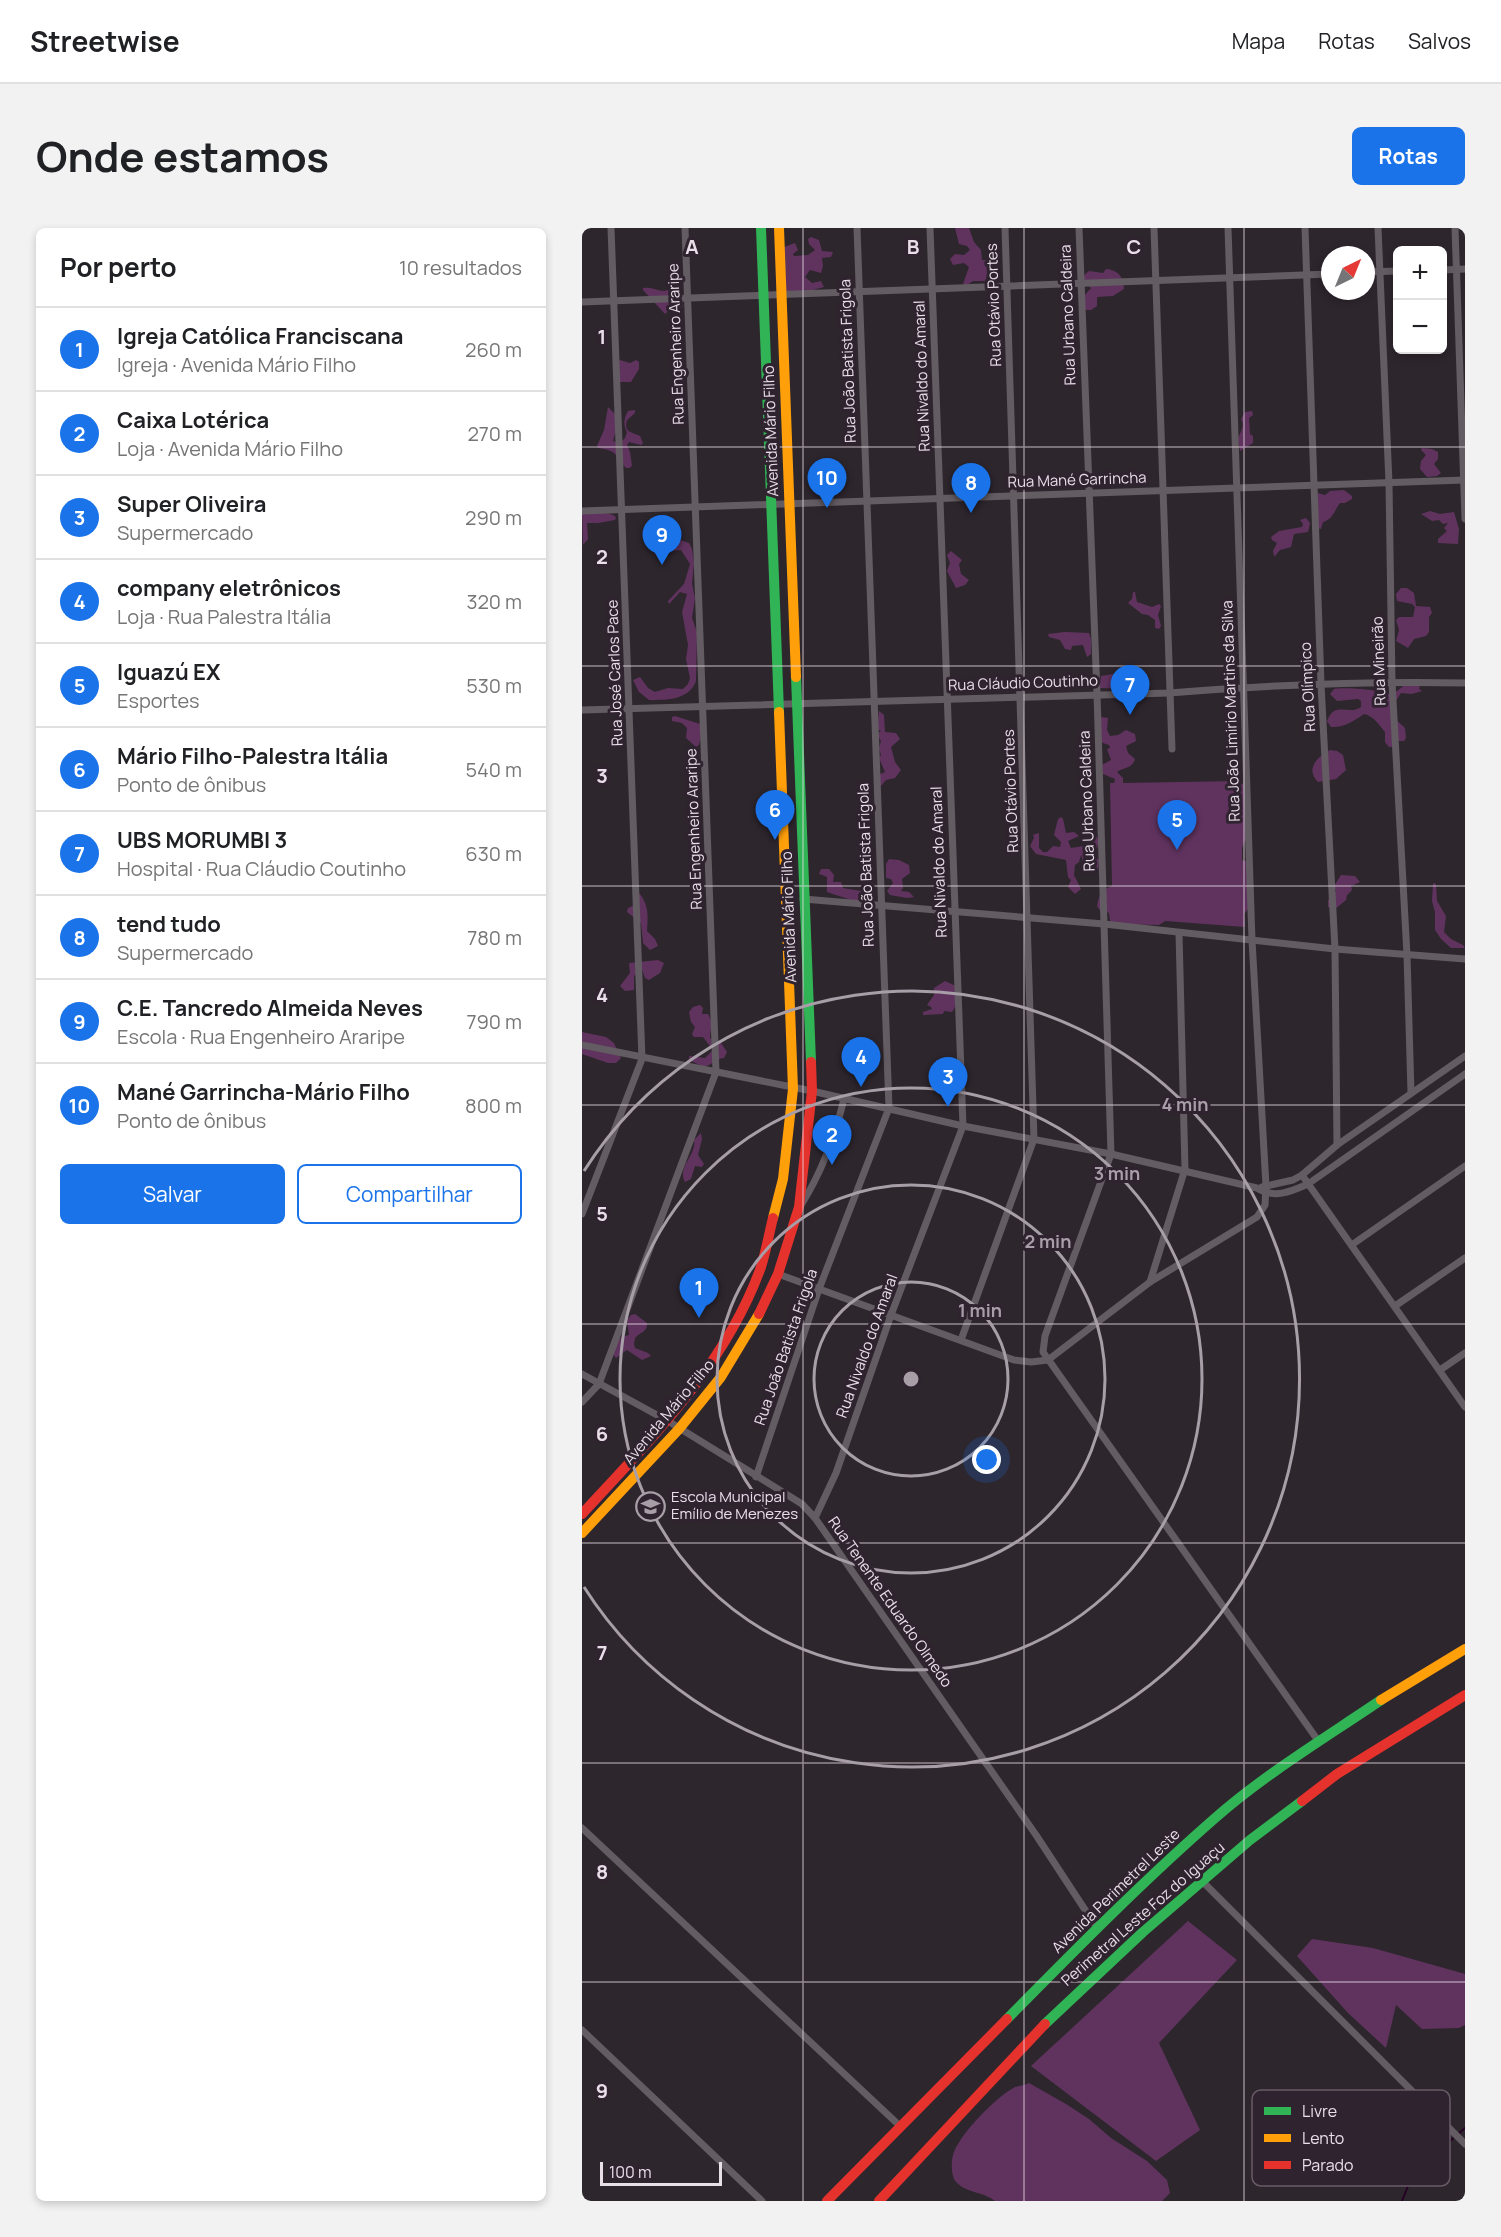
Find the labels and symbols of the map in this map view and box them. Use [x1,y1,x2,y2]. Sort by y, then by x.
text: A [685,233,699,260]
text: B [907,233,920,260]
text: C [1127,233,1141,260]
street label: Rua Otávio Portes [981,243,1006,367]
street label: Rua Urbano Caldeira [1055,244,1080,386]
north arrow [1321,246,1375,300]
street label: Rua Engenheiro Araripe [662,263,689,425]
street label: Rua João Batista Frigola [834,279,861,443]
street label: Rua Nivaldo do Amaral [908,300,935,452]
text: 1 [598,323,606,350]
street label: Avenida Mário Filho [758,365,783,497]
pin: 10 [808,458,846,508]
pin: 8 [952,464,990,513]
street label: Rua Mané Garrincha [1007,467,1147,492]
pin: 9 [642,516,682,565]
text: 2 [596,543,608,570]
street label: Rua José Carlos Pace [601,599,628,747]
street label: Rua João Limirio Martins da Silva [1216,600,1245,822]
street label: Rua Mineirão [1366,616,1391,706]
street label: Rua Olímpico [1295,642,1320,732]
pin: 7 [1110,666,1150,715]
street label: Rua Cláudio Coutinho [948,669,1099,696]
street label: Rua Otávio Portes [998,729,1023,853]
street label: Rua Urbano Caldeira [1074,730,1099,872]
street label: Rua Engenheiro Araripe [680,748,707,910]
text: 3 [596,762,608,789]
street label: Rua João Batista Frigola [852,783,879,947]
street label: Rua Nivaldo do Amaral [925,786,952,938]
pin: 6 [756,790,794,840]
pin: 5 [1158,800,1196,850]
street label: Avenida Mário Filho [776,851,801,983]
text: 4 [596,981,608,1008]
pin: 4 [842,1038,880,1087]
pin: 3 [928,1058,968,1107]
text: 4 min [1161,1092,1209,1116]
pin: 2 [812,1116,852,1165]
text: 3 min [1094,1161,1140,1185]
text: 5 [596,1200,608,1227]
text: 2 min [1025,1229,1071,1253]
street label: Rua João Batista Frigola [749,1266,822,1428]
pin: 1 [680,1268,718,1318]
street label: Rua Nivaldo do Amaral [831,1271,902,1421]
text: 1 min [958,1298,1002,1322]
street label: Avenida Mário Filho [618,1354,719,1469]
centre of rings [901,1369,921,1389]
text: 6 [596,1420,608,1447]
your location [972,1445,1001,1474]
place label: Escola Municipal Emílio de Menezes [671,1486,798,1524]
school or university icon: Escola Municipal Emílio de Menezes [634,1490,666,1522]
street label: Rua Tenente Eduardo Olmedo [823,1512,958,1691]
text: 7 [597,1639,607,1666]
street label: Avenida Perimetrel Leste [1047,1824,1185,1958]
street label: Perimetral Leste Foz do Iguaçu [1056,1837,1229,1991]
text: 8 [596,1858,608,1885]
text: 9 [596,2077,608,2104]
legend [1252,2090,1450,2186]
text: Livre [1302,2100,1337,2122]
text: Lento [1302,2127,1344,2149]
text: Parado [1302,2154,1353,2176]
scale bar [600,2159,722,2186]

